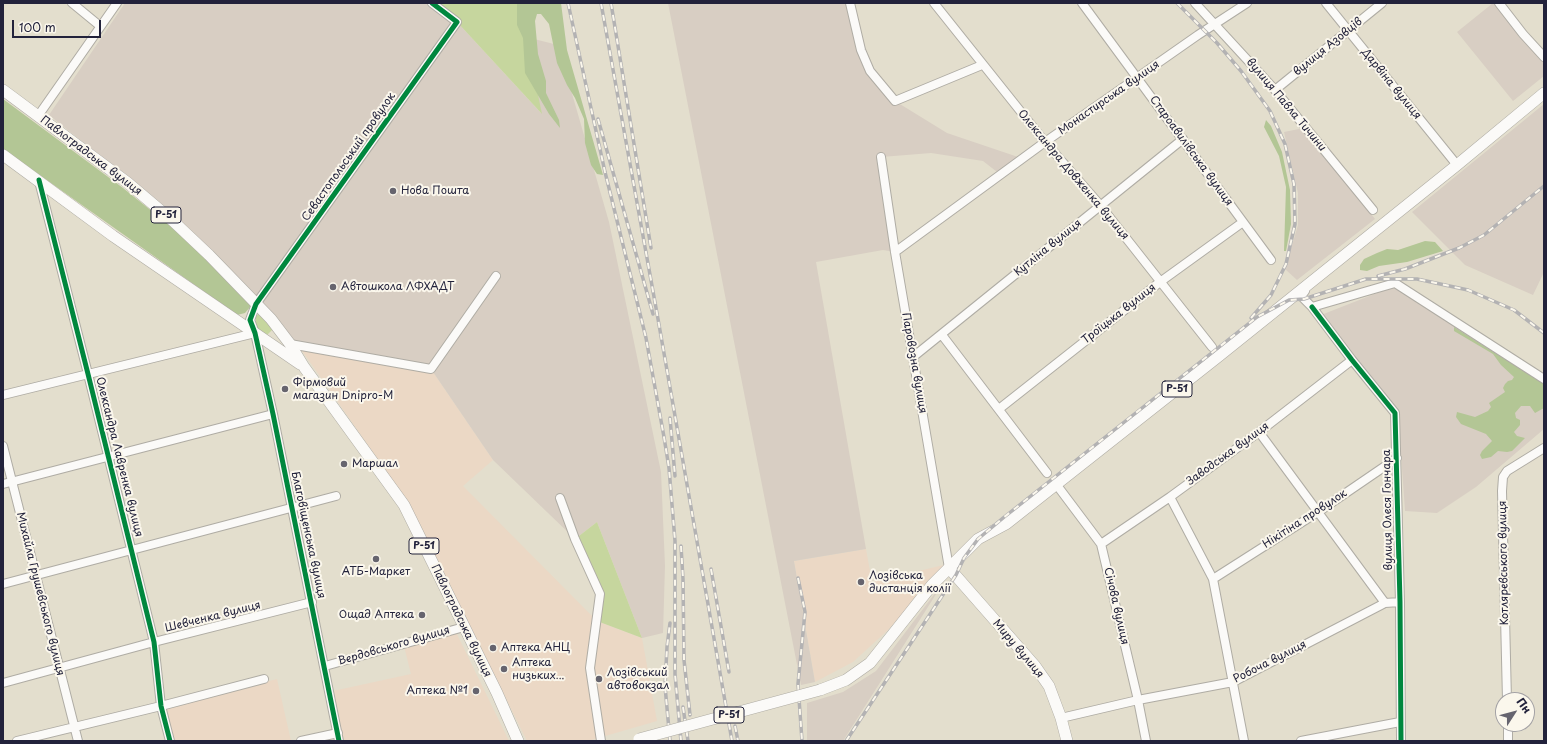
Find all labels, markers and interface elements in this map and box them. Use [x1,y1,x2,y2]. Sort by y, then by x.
scale bar [14,12,103,38]
street label: вулиця Азовців [1291,15,1365,79]
text: 100 m [19,18,56,36]
street label: Дарвіна вулиця [1358,46,1424,122]
street label: вулиця Павла Тичини [1243,56,1329,154]
street label: Монастирська вулиця [1056,58,1162,138]
street label: Севастопольський провулок [299,90,399,224]
street label: Староавилівська вулиця [1147,93,1235,209]
street label: Олександра Довженка вулиця [1015,107,1131,243]
street label: Павлоградська вулиця [38,113,144,199]
place label: Нова Пошта [401,184,469,198]
marker: Нова Пошта [388,186,398,196]
road number: Р-51 [151,207,181,223]
street label: Кутліна вулиця [1012,217,1084,279]
place label: Автошкола ЛФХАДТ [341,280,454,294]
street label: Троїцька вулиця [1079,281,1159,347]
marker: Автошкола ЛФХАДТ [328,282,338,292]
street label: Паровозна вулиця [899,312,929,414]
street label: Олександра Лавренка вулиця [93,376,145,538]
place label: Фірмовий магазин Dnipro-M [293,376,393,402]
road number: Р-51 [1162,381,1192,397]
marker: Фірмовий магазин Dnipro-M [280,384,290,394]
street label: Заводська вулиця [1184,420,1272,488]
street label: вулиця Олеся Гончара [1380,449,1396,571]
place label: Маршал [352,457,398,471]
marker: Маршал [339,459,349,469]
street label: Благовіщенська вулиця [288,470,328,600]
street label: Нікітіна провулок [1260,487,1350,551]
street label: Котляревського вулиця [1496,501,1512,625]
street label: Михайла Грушевського вулиця [13,511,67,677]
road number: Р-51 [409,538,439,554]
marker: АТБ-Маркет [371,554,381,564]
street label: Павлоградська вулиця [428,562,494,680]
place label: АТБ-Маркет [342,565,410,579]
street label: Січова вулиця [1101,566,1131,646]
place label: Лозівська дистанція колії [869,569,951,595]
marker: Лозівська дистанція колії [856,577,866,587]
street label: Шевченка вулиця [164,599,262,635]
place label: Ощад Аптека [339,608,414,622]
marker: Ощад Аптека [417,610,427,620]
street label: Миру вулиця [990,617,1046,681]
street label: Вердовського вулиця [337,624,451,668]
street label: Робоча вулиця [1231,638,1309,686]
place label: Аптека АНЦ [501,641,570,655]
marker: Аптека АНЦ [488,643,498,653]
place label: Аптека низьких... [512,656,565,682]
marker: Аптека низьких... [499,664,509,674]
place label: Лозівський автовокзал [607,666,669,692]
marker: Лозівський автовокзал [594,674,604,684]
place label: Аптека №1 [406,684,468,698]
marker: Аптека №1 [471,686,481,696]
north arrow [1495,692,1535,732]
text: Пн [1513,694,1536,717]
road number: Р-51 [714,707,744,723]

